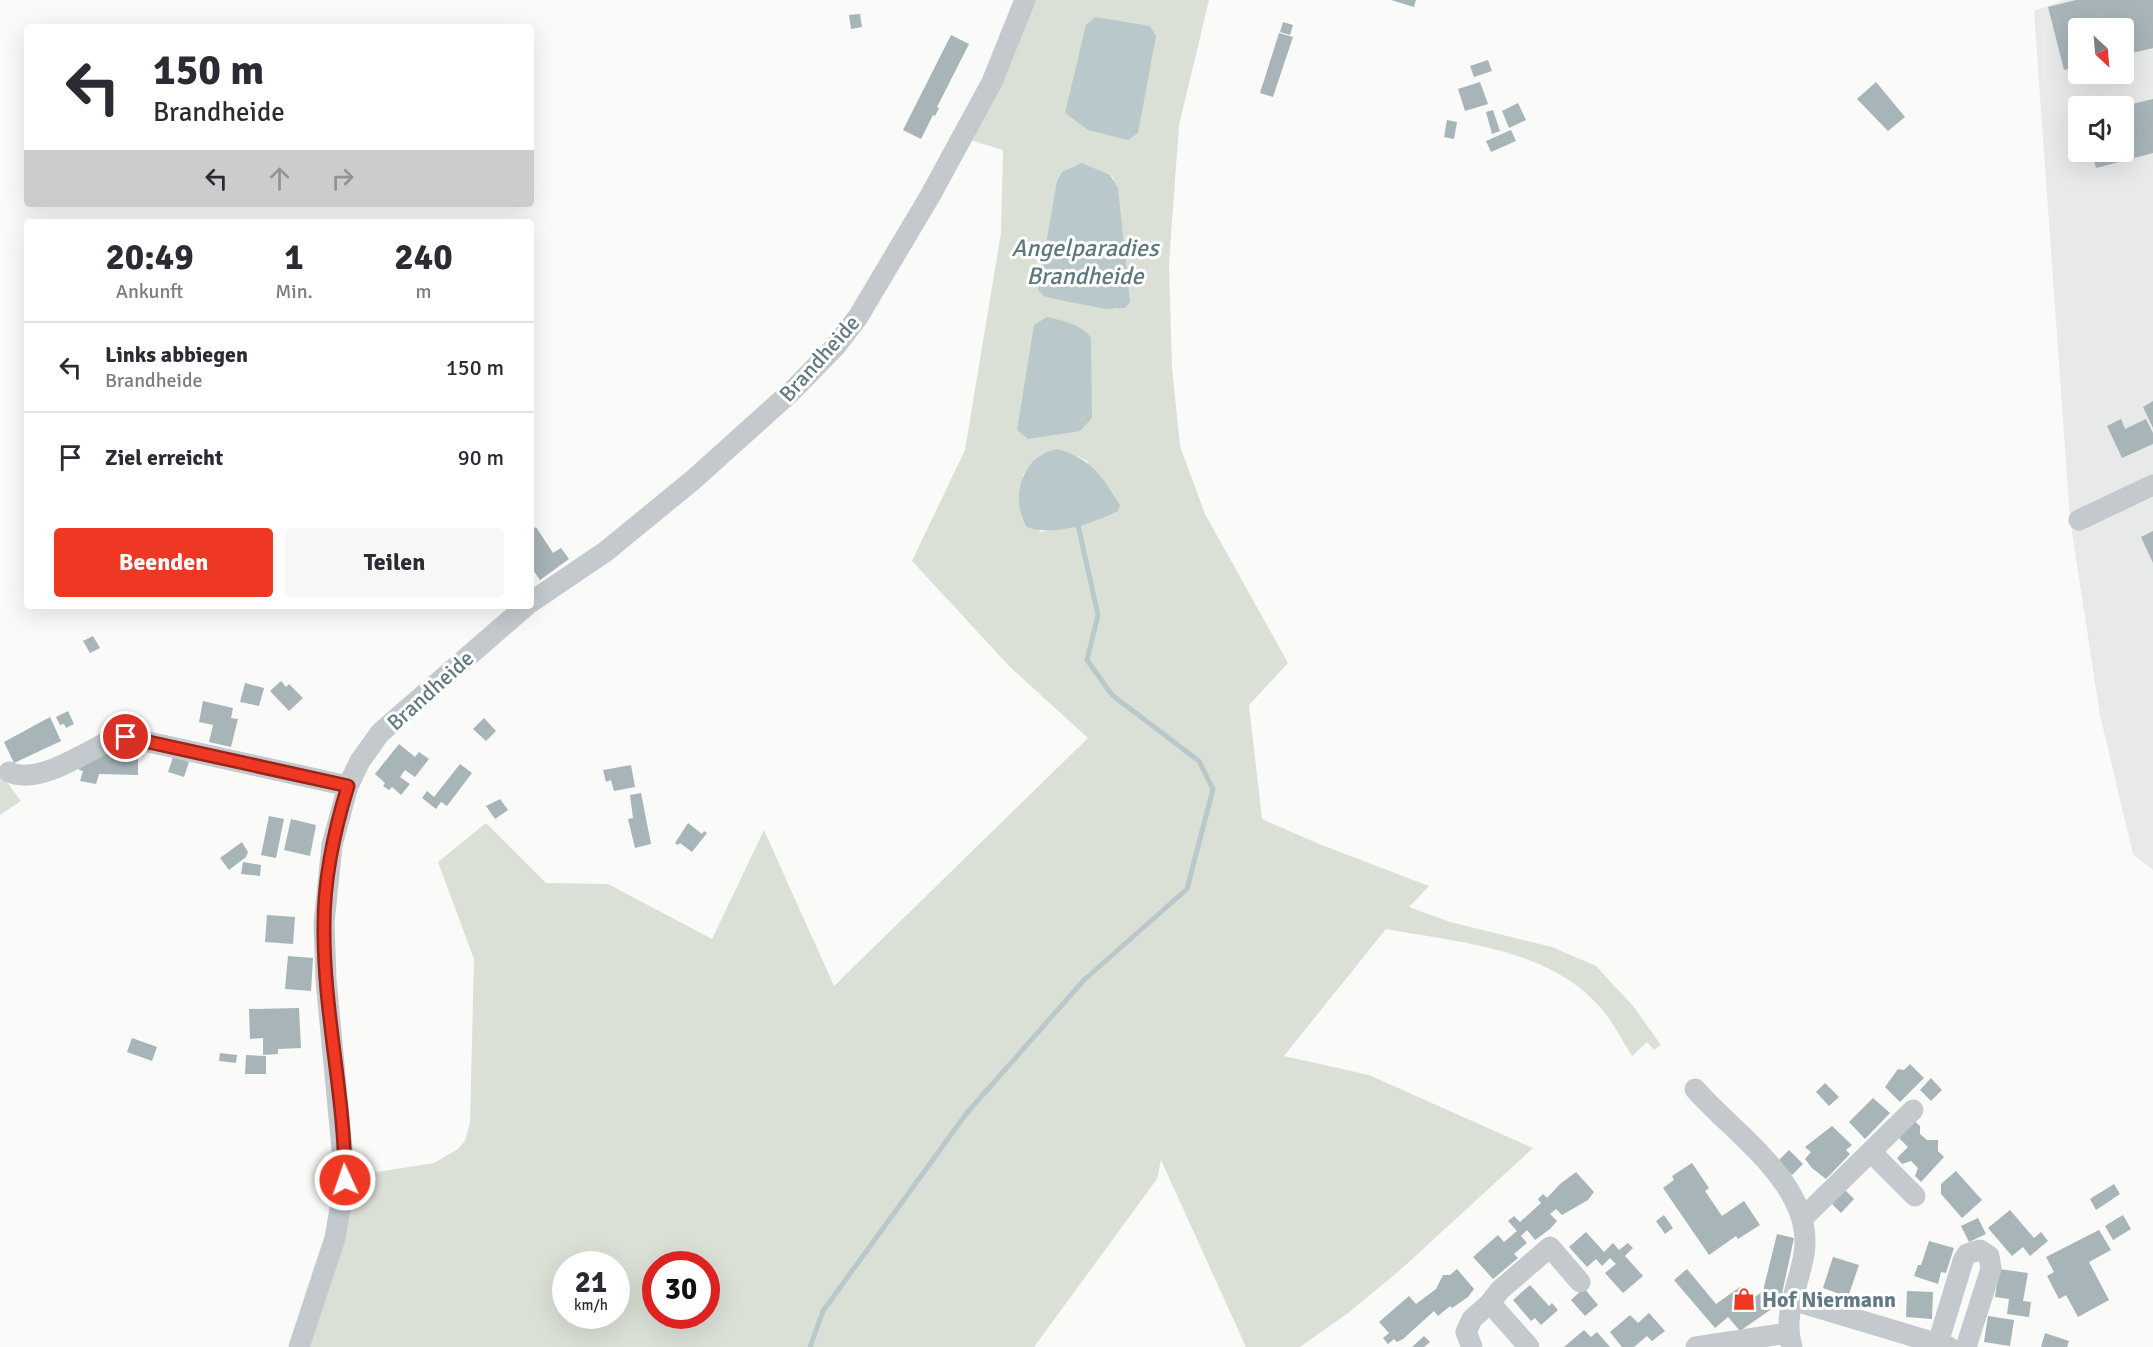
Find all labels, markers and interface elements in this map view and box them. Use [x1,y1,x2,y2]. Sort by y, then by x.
north arrow [2068,18,2134,84]
map controls [2068,18,2134,162]
text: 150 m [153,45,264,96]
icon: left [54,48,132,126]
text: Brandheide [153,96,285,129]
button: sound [2068,96,2134,162]
icon: left [200,162,233,195]
icon: ahead [263,162,296,195]
icon: right [326,162,359,195]
water label: Angelparadies Brandheide [1012,233,1161,291]
text: 20:49 [105,235,194,280]
text: 1 [284,235,304,280]
text: 240 [394,235,453,280]
text: Ankunft [116,279,183,304]
text: Min. [275,279,313,304]
text: m [415,279,431,304]
street label: Brandheide [773,309,865,407]
text: Links abbiegen [105,341,248,368]
icon: left [54,351,87,384]
text: 150 m [446,354,504,381]
text: Brandheide [105,368,203,393]
icon: arrive [54,441,87,474]
text: Ziel erreicht [105,444,223,471]
text: 90 m [458,444,504,471]
button: Beenden [54,528,273,597]
button: Teilen [285,528,504,597]
street label: Brandheide [381,644,479,736]
pin [100,711,151,762]
icon: arrive [109,720,142,753]
position arrow [313,1148,377,1212]
speed limit sign: 30 [642,1251,720,1329]
text: 21 [575,1264,607,1301]
shop icon: Hof Niermann [1731,1286,1757,1312]
place label: Hof Niermann [1762,1286,1896,1313]
text: km/h [574,1296,608,1314]

